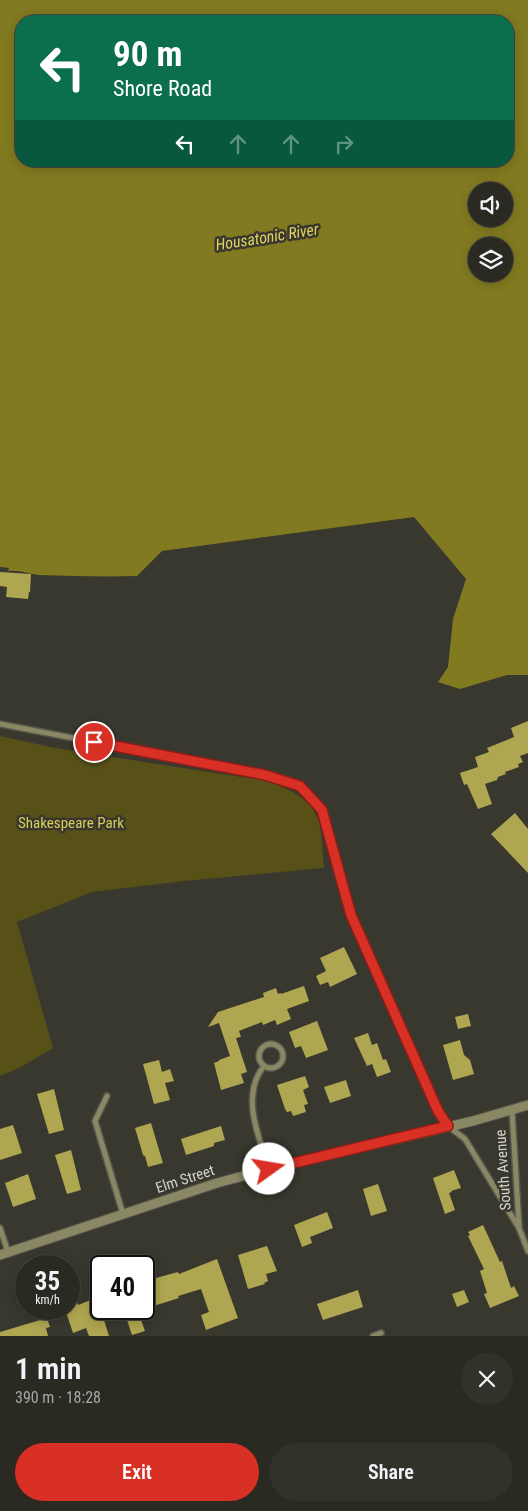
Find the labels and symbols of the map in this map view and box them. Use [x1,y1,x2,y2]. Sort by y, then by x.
water label: Housatonic River [214,219,321,255]
pin [73,721,115,763]
park label: Shakespeare Park [18,814,124,832]
street label: South Avenue [491,1129,515,1211]
position arrow [242,1142,294,1194]
street label: Elm Street [153,1161,217,1197]
speed limit sign: 40 [90,1255,155,1320]

